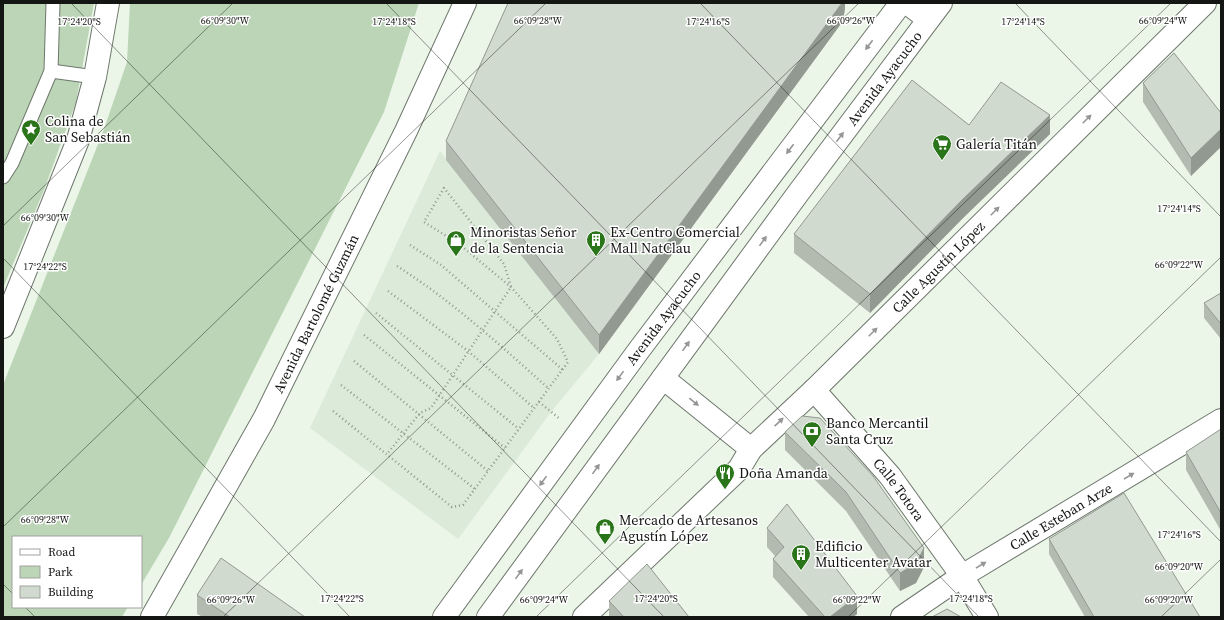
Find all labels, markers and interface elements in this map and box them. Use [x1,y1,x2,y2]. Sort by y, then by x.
text: 66°09'30"W [201,14,250,27]
text: 66°09'28"W [514,14,563,27]
text: 66°09'26"W [827,14,876,27]
text: 66°09'24"W [1139,14,1188,27]
text: 17°24'20"S [57,15,101,28]
text: 17°24'18"S [372,15,416,28]
text: 17°24'16"S [686,15,730,28]
text: 17°24'14"S [1001,15,1045,28]
street label: Avenida Ayacucho [842,26,927,130]
one-way arrow [865,40,873,51]
place label: Colina de San Sebastián [45,111,131,147]
one-way arrow [1082,114,1092,124]
place icon: Colina de San Sebastián [20,118,42,146]
one-way arrow [836,131,844,142]
supermarket icon: Galería Titán [931,133,953,161]
place label: Galería Titán [956,134,1037,154]
one-way arrow [787,144,795,154]
text: 17°24'14"S [1157,202,1201,215]
one-way arrow [990,206,1000,216]
text: 66°09'30"W [21,211,70,224]
street label: Calle Agustín López [887,216,990,317]
place label: Minoristas Señor de la Sentencia [470,222,577,258]
place label: Ex-Centro Comercial Mall NatClau [610,222,740,258]
shop icon: Minoristas Señor de la Sentencia [445,229,467,257]
building icon: Ex-Centro Comercial Mall NatClau [585,229,607,257]
street label: Avenida Bartolomé Guzmán [268,230,364,396]
one-way arrow [759,236,767,247]
text: 66°09'22"W [1155,258,1204,271]
text: 17°24'22"S [23,260,67,273]
street label: Avenida Ayacucho [621,266,706,369]
one-way arrow [868,327,878,337]
one-way arrow [682,341,690,352]
one-way arrow [616,371,624,381]
one-way arrow [688,398,699,407]
place label: Banco Mercantil Santa Cruz [826,413,929,449]
one-way arrow [775,418,784,427]
bank icon: Banco Mercantil Santa Cruz [801,420,823,448]
street label: Calle Totora [869,454,930,526]
restaurant icon: Doña Amanda [714,462,736,490]
place label: Doña Amanda [739,463,829,483]
one-way arrow [592,464,600,475]
one-way arrow [1123,472,1135,479]
one-way arrow [539,476,547,486]
street label: Calle Esteban Arze [1006,478,1116,555]
place label: Mercado de Artesanos Agustín López [619,510,758,546]
text: 66°09'28"W [21,513,70,526]
shop icon: Mercado de Artesanos Agustín López [594,517,616,545]
text: 17°24'16"S [1157,528,1201,541]
legend [12,536,142,608]
place label: Edificio Multicenter Avatar [815,536,932,572]
building icon: Edificio Multicenter Avatar [790,543,812,571]
text: Road [48,544,75,560]
text: 66°09'20"W [1155,560,1204,573]
one-way arrow [975,561,987,568]
text: Park [48,564,73,580]
one-way arrow [515,569,523,580]
text: Building [48,584,93,600]
text: 17°24'22"S [320,592,364,605]
text: 17°24'20"S [634,592,678,605]
text: 17°24'18"S [949,592,993,605]
text: 66°09'26"W [207,593,256,606]
text: 66°09'24"W [520,593,569,606]
text: 66°09'22"W [833,593,882,606]
text: 66°09'20"W [1145,593,1194,606]

